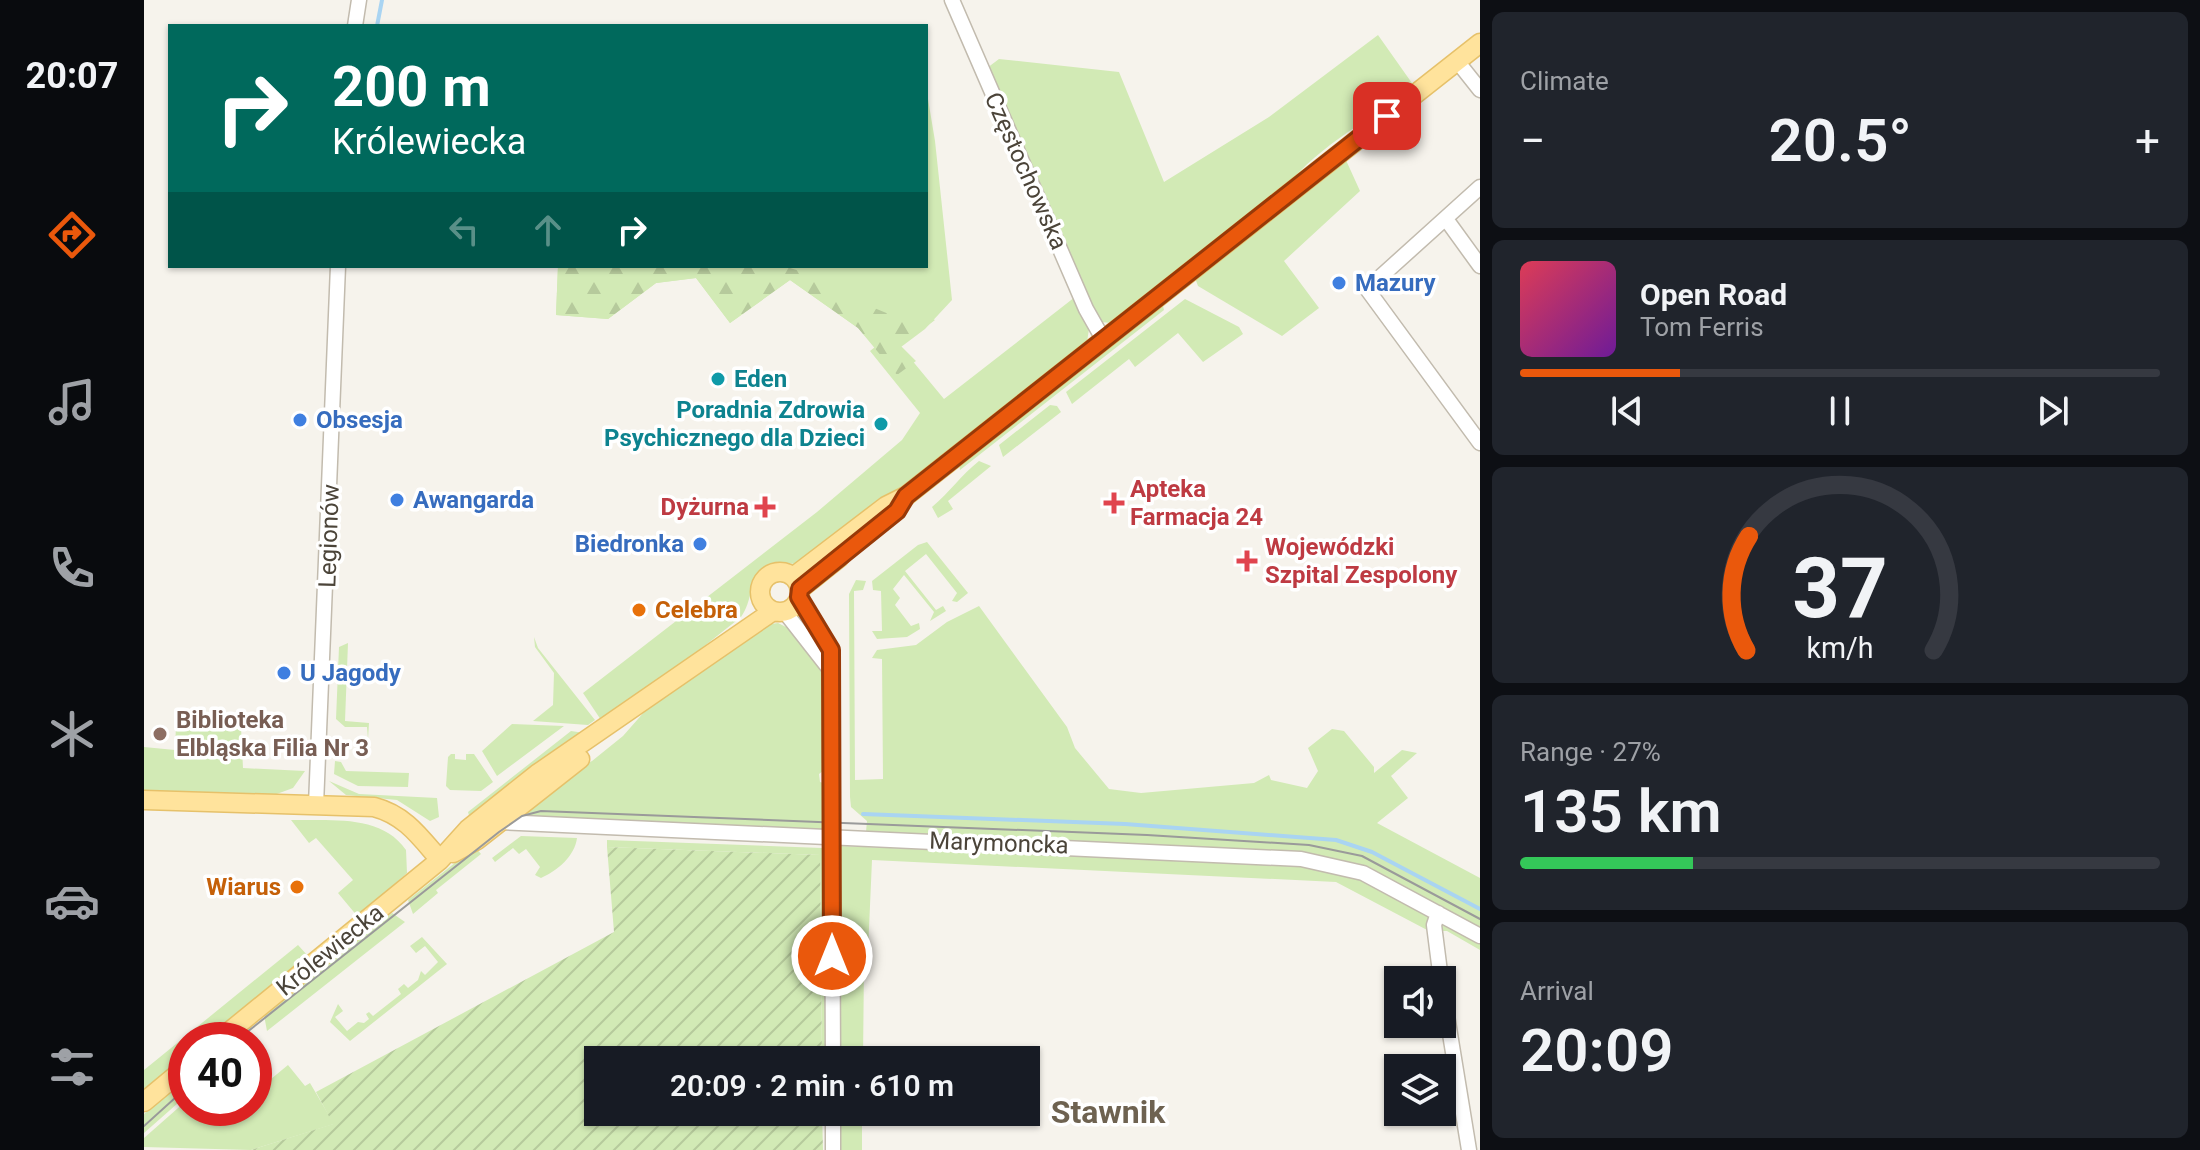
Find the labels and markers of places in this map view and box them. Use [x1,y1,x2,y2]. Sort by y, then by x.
pin [1353,82,1421,150]
place label: Mazury [1355,269,1437,297]
marker: Mazury [1330,274,1348,292]
place label: Eden [734,365,787,393]
marker: Eden [709,370,727,388]
place label: Poradnia Zdrowia Psychicznego dla Dzieci [604,396,865,452]
place label: Obsesja [316,406,403,434]
marker: Obsesja [291,411,309,429]
marker: Poradnia Zdrowia Psychicznego dla Dzieci [872,415,890,433]
place label: Apteka Farmacja 24 [1130,475,1263,531]
place label: Awangarda [413,486,534,514]
marker: Awangarda [388,491,406,509]
place label: Dyżurna [661,493,749,521]
marker: Apteka Farmacja 24 [1105,494,1123,512]
marker: Dyżurna [756,498,774,516]
place label: Biedronka [575,530,684,558]
place label: Wojewódzki Szpital Zespolony [1265,533,1458,589]
marker: Biedronka [691,535,709,553]
marker: Wojewódzki Szpital Zespolony [1236,550,1258,572]
place label: Celebra [655,596,738,624]
marker: Celebra [630,601,648,619]
place label: U Jagody [300,659,402,687]
marker: U Jagody [275,664,293,682]
place label: Biblioteka Elbląska Filia Nr 3 [176,706,369,762]
marker: Biblioteka Elbląska Filia Nr 3 [151,725,169,743]
place label: Wiarus [206,873,281,901]
marker: Wiarus [288,878,306,896]

